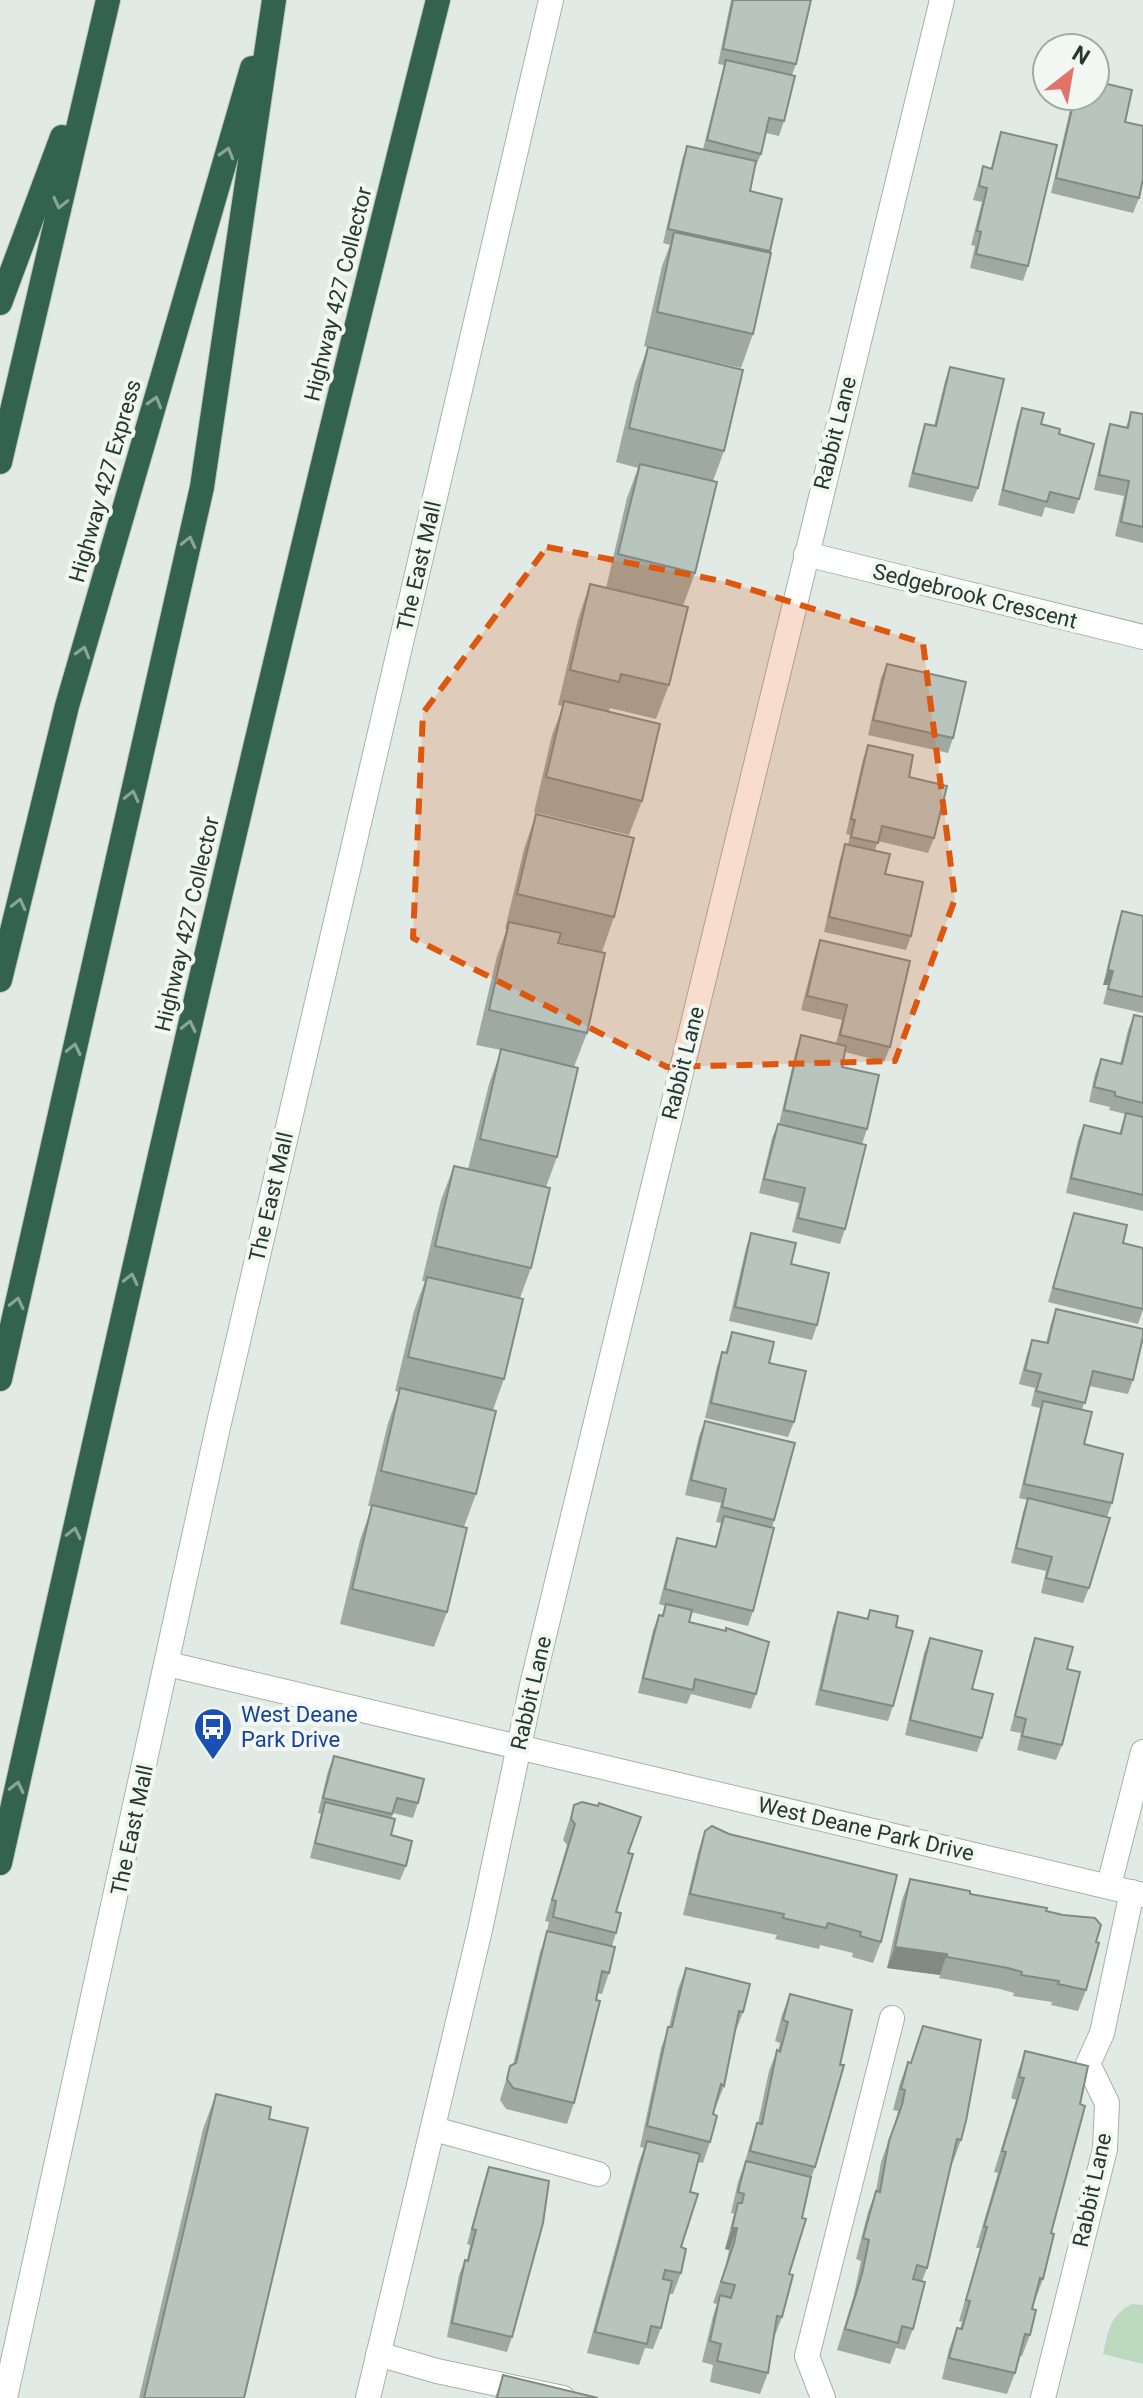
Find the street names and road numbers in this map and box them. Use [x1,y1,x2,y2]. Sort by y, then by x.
street label: Highway 427 Collector [299,184,377,404]
street label: Rabbit Lane [809,374,861,492]
street label: Highway 427 Express [64,377,146,585]
street label: The East Mall [392,499,446,633]
street label: Sedgebrook Crescent [870,559,1080,633]
street label: Highway 427 Collector [150,813,224,1034]
street label: Rabbit Lane [657,1004,709,1122]
street label: The East Mall [244,1130,298,1264]
street label: Rabbit Lane [506,1634,556,1752]
street label: The East Mall [106,1762,158,1898]
street label: West Deane Park Drive [755,1792,977,1866]
street label: Rabbit Lane [1068,2131,1116,2249]

